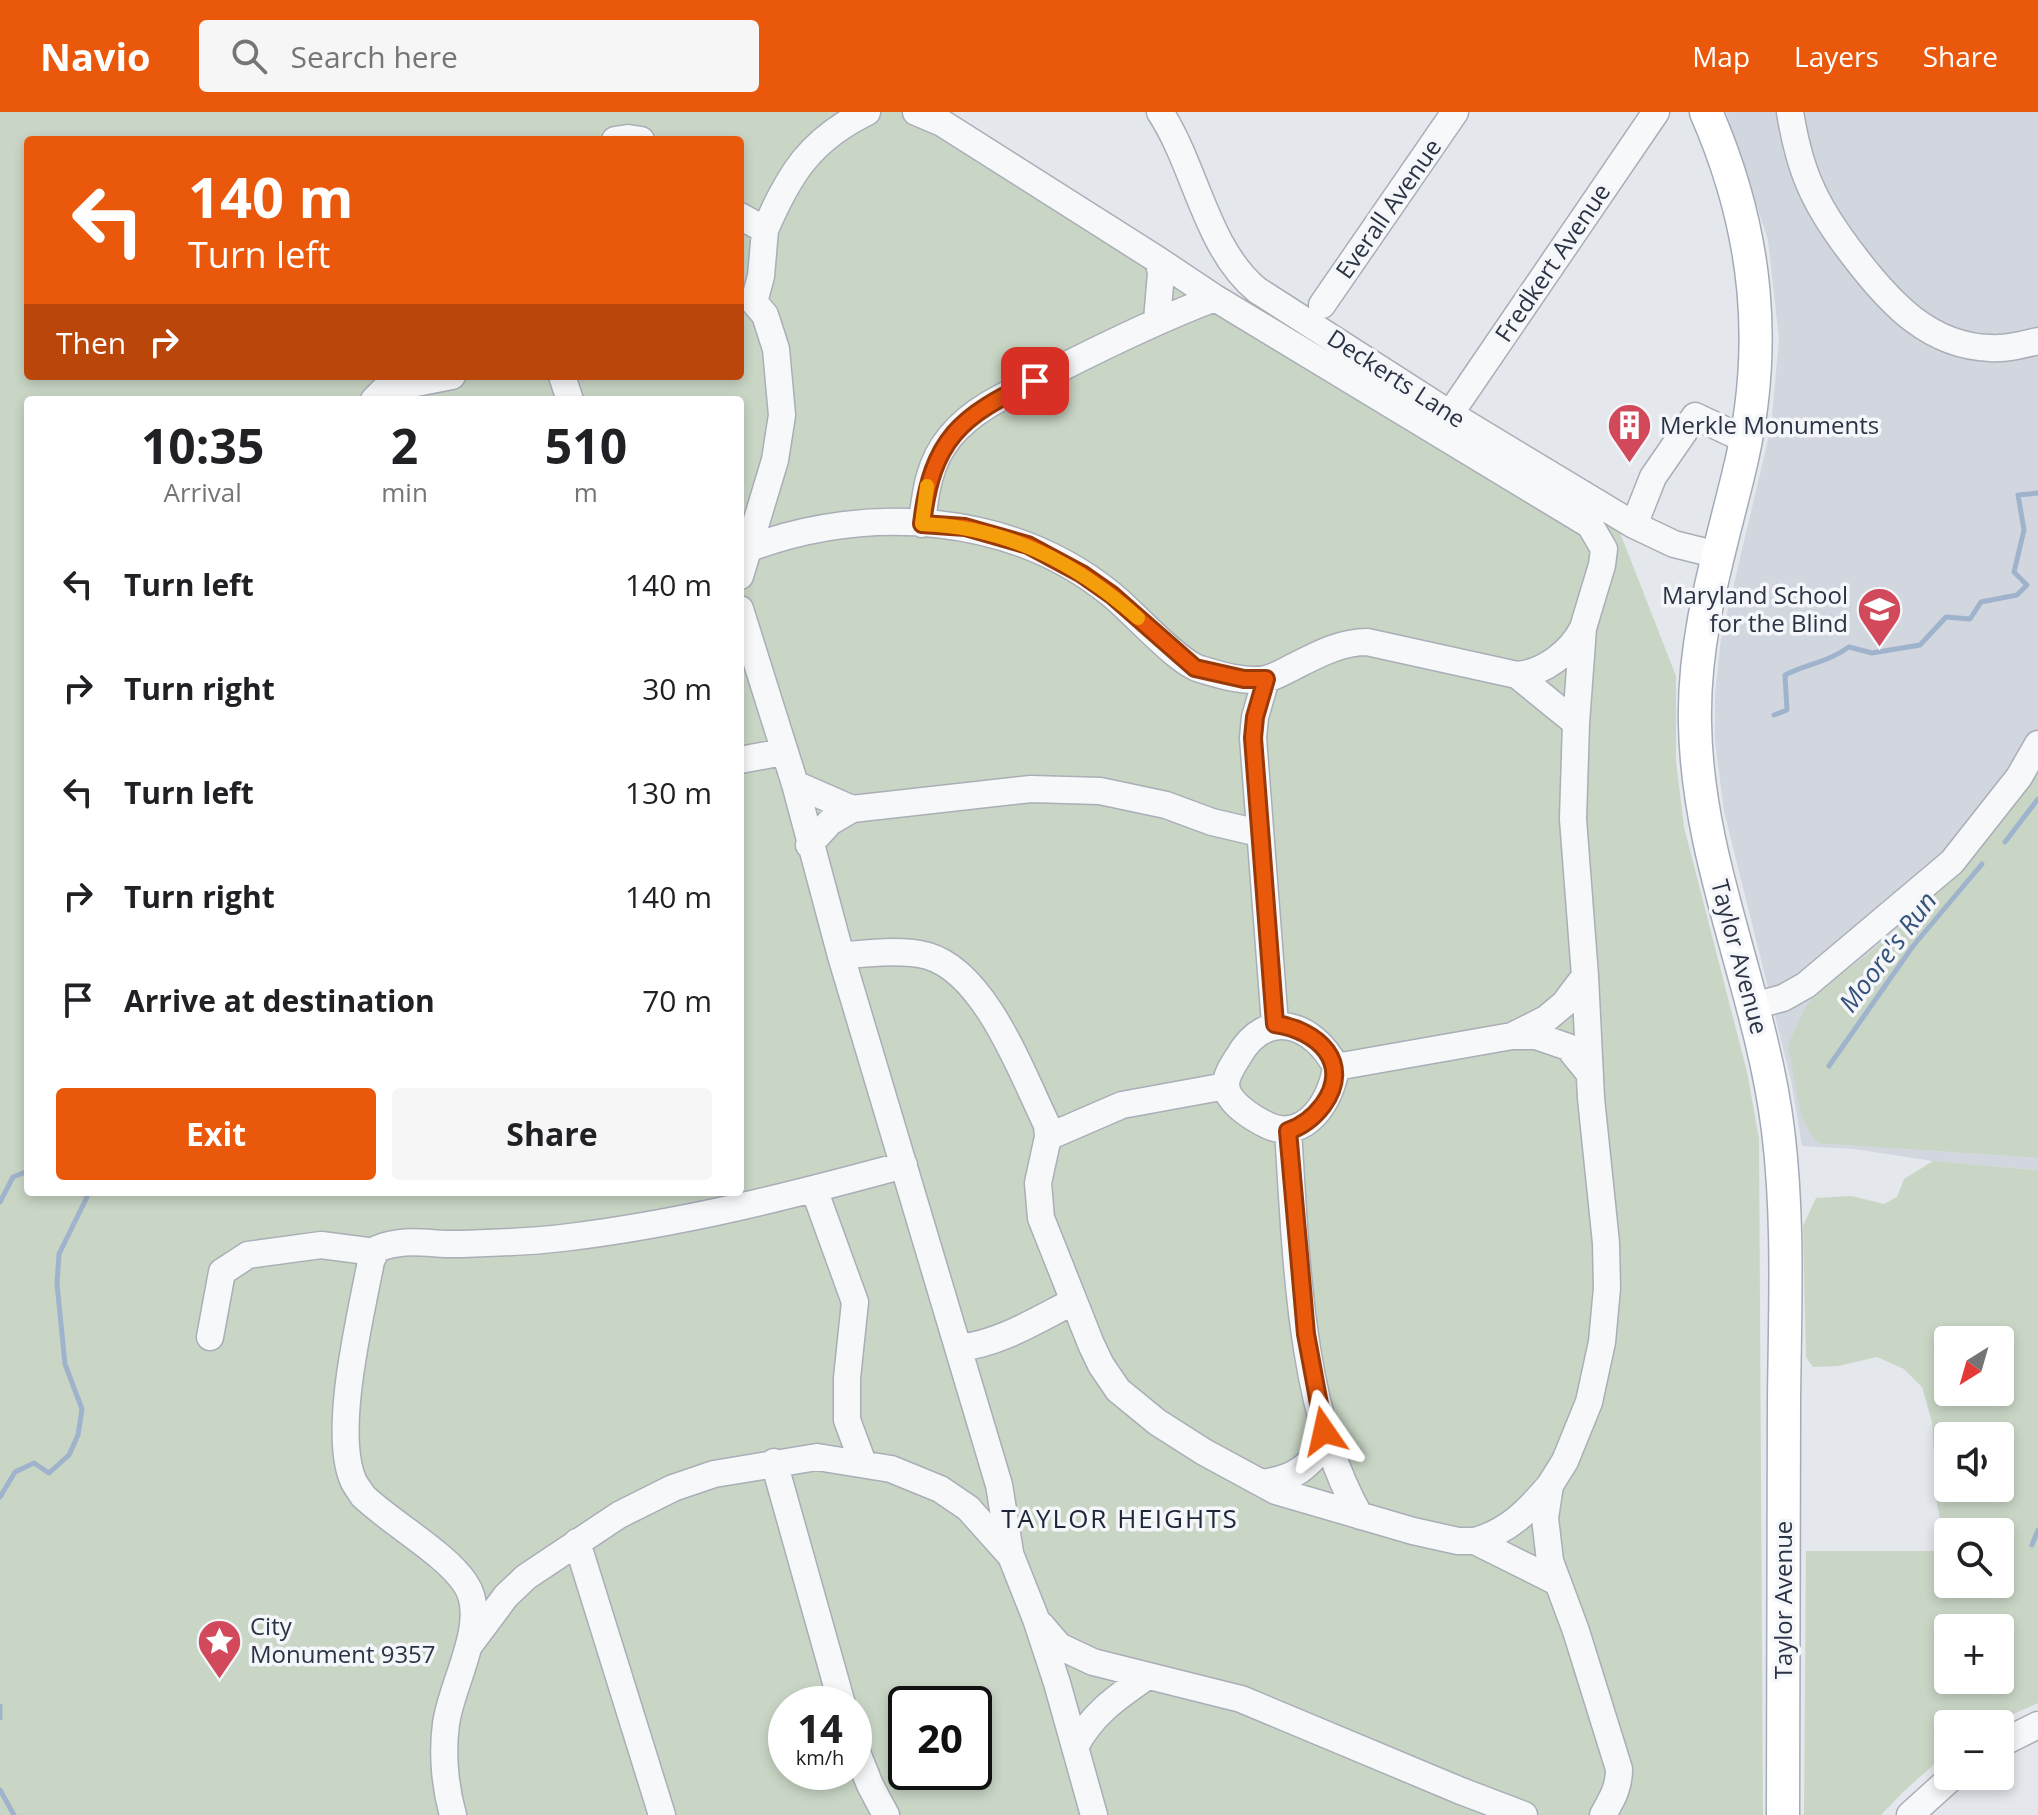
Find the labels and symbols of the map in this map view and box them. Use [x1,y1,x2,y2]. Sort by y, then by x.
street label: Everall Avenue [1327,132,1448,285]
street label: Fredkert Avenue [1486,176,1617,348]
street label: Deckerts Lane [1321,321,1472,435]
pin [1001,347,1069,415]
building icon: Merkle Monuments [1605,402,1653,465]
place label: Merkle Monuments [1660,408,1879,441]
place label: Maryland School for the Blind [1662,578,1848,639]
school or university icon: Maryland School for the Blind [1855,586,1903,649]
street label: Taylor Avenue [1704,876,1777,1038]
water label: Moore's Run [1830,884,1944,1019]
north arrow [1934,1326,2014,1406]
position arrow [1282,1389,1366,1473]
district label: TAYLOR HEIGHTS [1001,1500,1239,1536]
street label: Taylor Avenue [1766,1521,1799,1679]
place label: City Monument 9357 [250,1609,436,1670]
place icon: City Monument 9357 [195,1617,243,1680]
speed limit sign: 20 [888,1686,992,1790]

